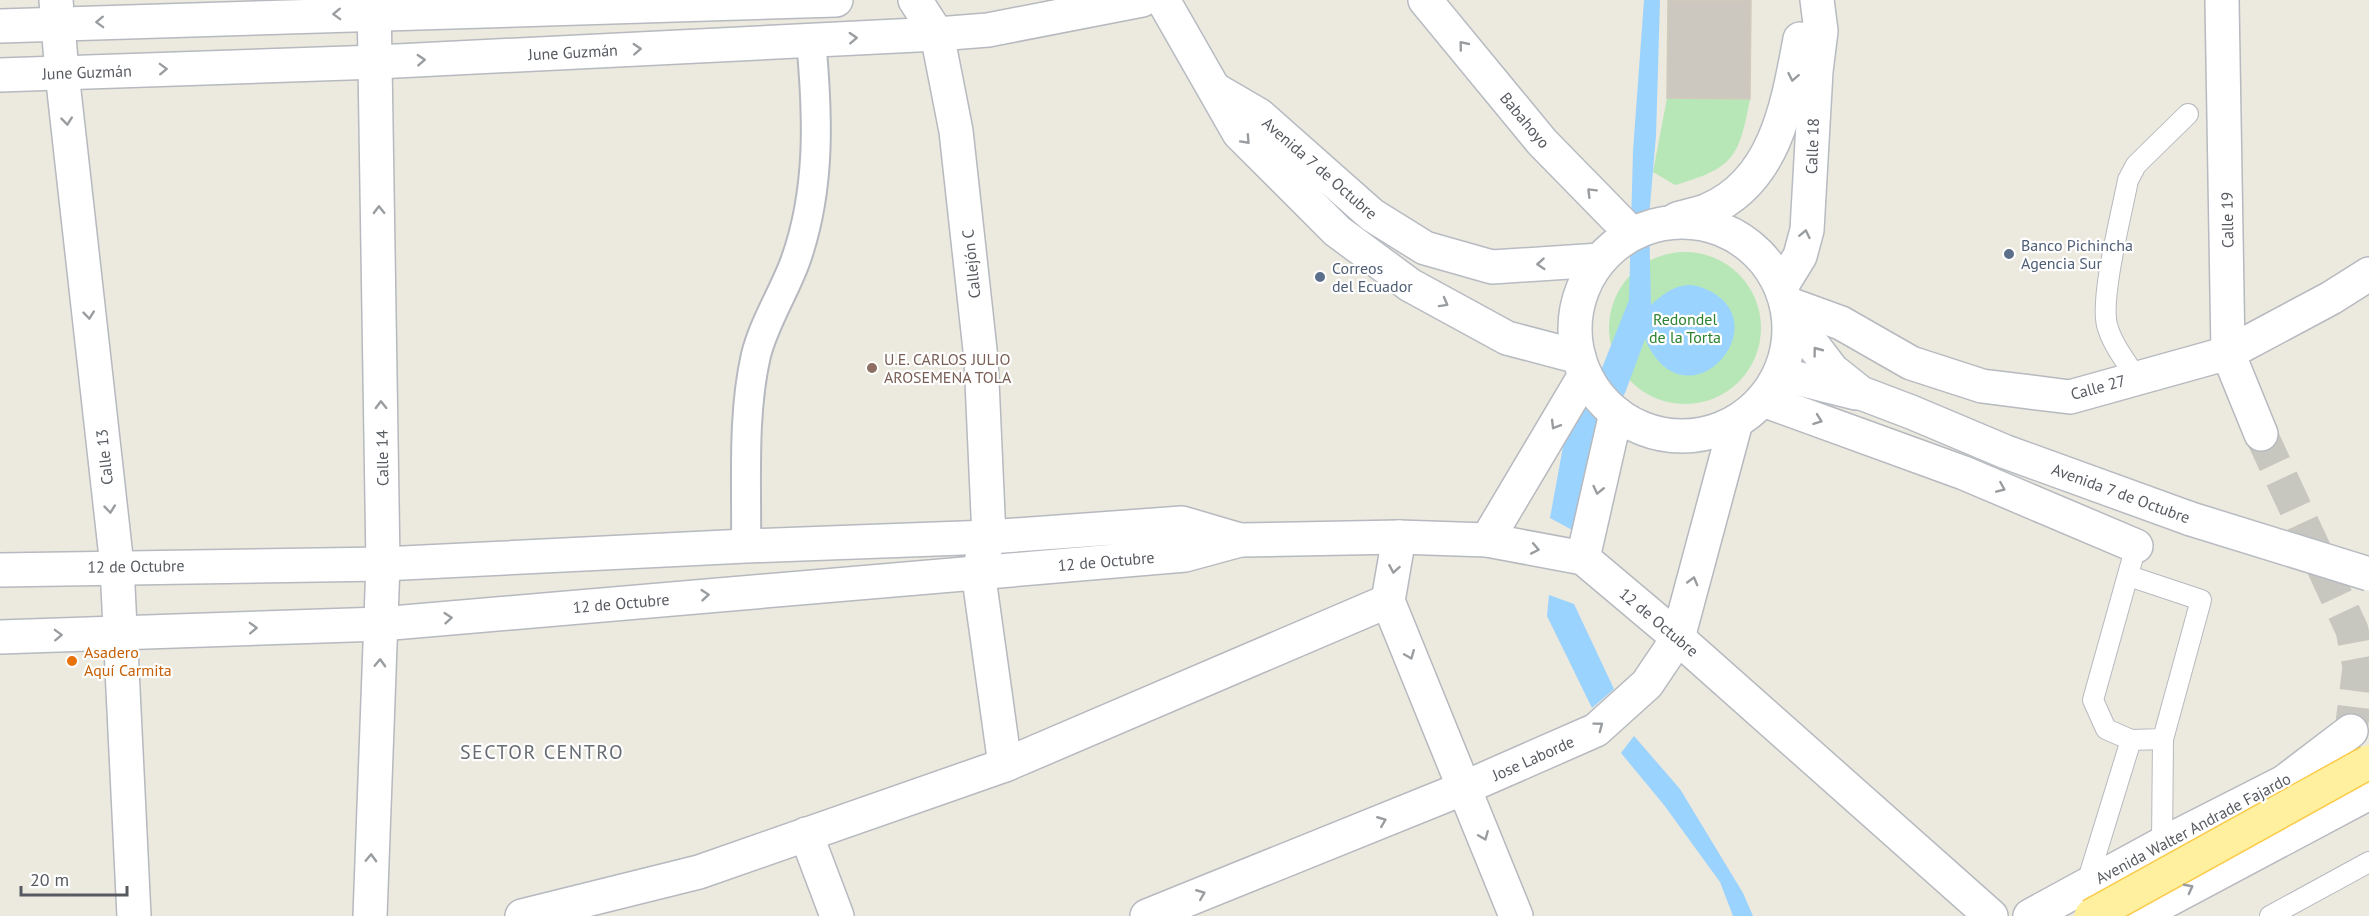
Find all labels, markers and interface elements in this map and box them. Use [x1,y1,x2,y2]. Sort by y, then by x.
one-way arrow [333,8,342,21]
one-way arrow [96,16,105,29]
one-way arrow [848,32,857,45]
street label: June Guzmán [527,40,618,64]
one-way arrow [1459,41,1470,52]
one-way arrow [632,43,641,56]
one-way arrow [417,53,426,66]
street label: June Guzmán [41,60,132,84]
one-way arrow [159,63,168,76]
one-way arrow [1787,71,1800,81]
street label: Babahoyo [1496,88,1554,152]
street label: Avenida 7 de Octubre [1258,113,1382,223]
one-way arrow [60,116,73,126]
street label: Calle 18 [1801,118,1823,174]
one-way arrow [1239,133,1250,144]
one-way arrow [1587,188,1598,199]
street label: Calle 19 [2217,192,2237,248]
one-way arrow [373,205,385,214]
street label: Callejón C [957,229,985,299]
one-way arrow [1798,229,1811,239]
place label: Banco Pichincha Agencia Sur [2021,235,2133,273]
marker: Banco Pichincha Agencia Sur [2002,247,2016,261]
one-way arrow [1537,257,1546,270]
place label: Correos del Ecuador [1332,258,1413,296]
marker: Correos del Ecuador [1313,270,1327,284]
one-way arrow [1438,296,1448,307]
park label: Redondel de la Torta [1649,309,1721,347]
one-way arrow [82,310,94,319]
one-way arrow [1813,346,1824,357]
place label: U.E. CARLOS JULIO AROSEMENA TOLA [884,349,1012,387]
marker: U.E. CARLOS JULIO AROSEMENA TOLA [865,361,879,375]
street label: Calle 27 [2068,370,2128,404]
one-way arrow [375,400,387,409]
one-way arrow [1812,412,1823,425]
one-way arrow [1551,419,1563,429]
street label: Calle 13 [91,428,117,486]
street label: Calle 14 [372,430,392,486]
street label: Avenida 7 de Octubre [2049,459,2193,527]
one-way arrow [1994,481,2005,493]
one-way arrow [1593,485,1606,495]
one-way arrow [103,504,116,513]
one-way arrow [1530,542,1540,555]
street label: 12 de Octubre [1057,547,1155,575]
street label: 12 de Octubre [87,555,185,577]
one-way arrow [1388,564,1400,574]
one-way arrow [1686,576,1699,586]
street label: 12 de Octubre [1615,583,1703,661]
street label: 12 de Octubre [572,589,670,617]
one-way arrow [700,589,710,602]
one-way arrow [443,612,453,625]
one-way arrow [249,622,258,634]
one-way arrow [54,628,63,641]
place label: Asadero Aquí Carmita [84,642,172,680]
one-way arrow [1403,649,1415,660]
marker: Asadero Aquí Carmita [65,654,79,668]
one-way arrow [373,658,386,667]
one-way arrow [1592,723,1603,734]
street label: Jose Laborde [1488,731,1577,785]
district label: SECTOR CENTRO [460,739,624,765]
street label: Avenida Walter Andrade Fajardo [2092,768,2294,888]
one-way arrow [1376,816,1387,828]
one-way arrow [1477,830,1489,841]
one-way arrow [365,853,378,862]
scale bar [21,859,128,897]
text: 20 m [30,868,69,891]
one-way arrow [2183,884,2194,896]
one-way arrow [1195,889,1206,901]

